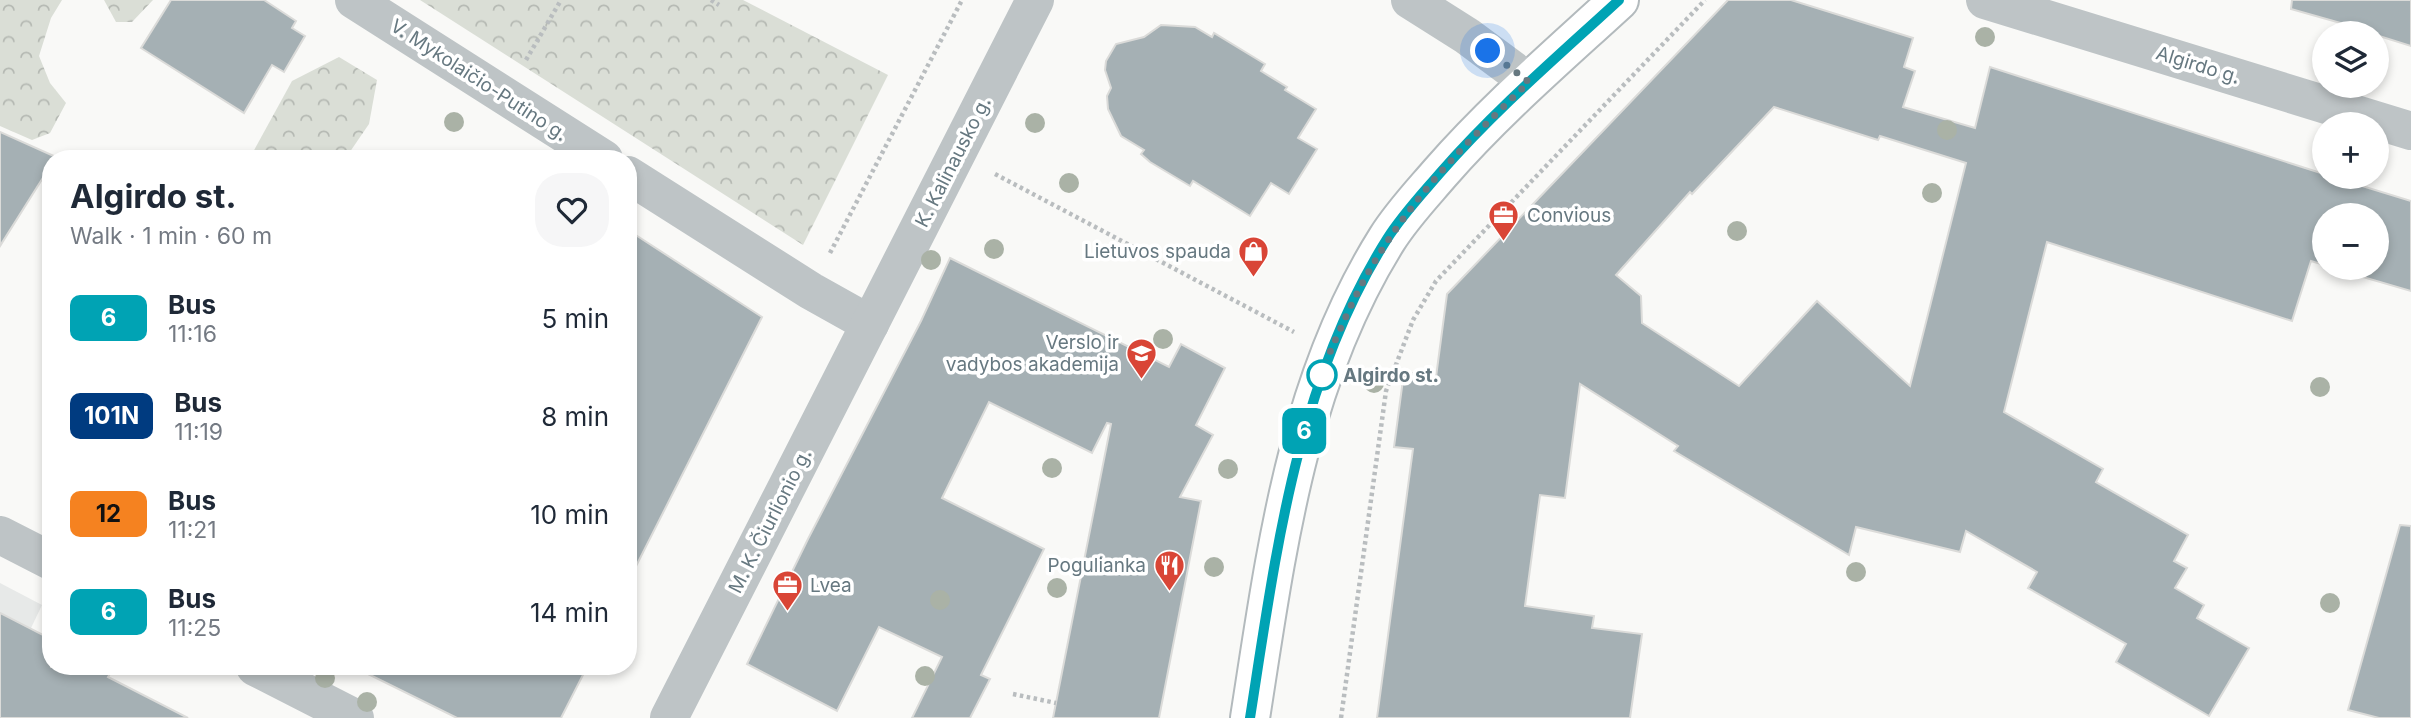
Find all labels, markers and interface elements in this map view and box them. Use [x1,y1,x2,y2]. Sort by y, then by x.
street label: V. Mykolaičio-Putino g. [386,14,572,146]
map controls [2312,21,2389,280]
button: layers [2312,21,2389,98]
your location [1470,33,1505,68]
street label: Algirdo g. [2153,41,2243,89]
street label: K. Kalinausko g. [910,93,996,231]
button: + [2312,112,2389,189]
button: heart [535,173,609,247]
text: Algirdo st. [70,176,236,216]
office icon: Convious [1487,198,1521,242]
button: − [2312,203,2389,280]
place label: Convious [1527,204,1611,227]
text: Walk · 1 min · 60 m [70,222,272,250]
shop icon: Lietuvos spauda [1237,234,1271,278]
place label: Lietuvos spauda [1084,240,1231,263]
text: Bus [168,289,216,320]
text: 6 [101,303,116,332]
text: 5 min [541,303,609,334]
text: 11:16 [168,320,217,348]
place label: Verslo ir vadybos akademija [946,331,1119,376]
school or university icon: Verslo ir vadybos akademija [1125,336,1159,380]
marker: Algirdo st. [1307,360,1337,390]
place label: Algirdo st. [1343,364,1439,387]
text: Bus [174,387,222,418]
text: 101N [84,401,139,430]
text: 8 min [541,401,609,432]
line badge: 6 [1281,408,1327,454]
text: 6 [1296,416,1312,445]
text: 11:19 [174,418,223,446]
street label: M. K. Čiurlionio g. [724,445,816,597]
text: Bus [168,485,216,516]
text: 12 [96,499,121,528]
text: 10 min [530,499,609,530]
text: 11:21 [168,516,217,544]
restaurant icon: Pogulianka [1152,548,1186,592]
place label: Pogulianka [1047,554,1146,577]
office icon: Lvea [770,568,804,612]
place label: Lvea [810,574,852,597]
text: Bus [168,583,216,614]
text: 6 [101,597,116,626]
text: 14 min [530,597,609,628]
text: 11:25 [168,614,221,642]

